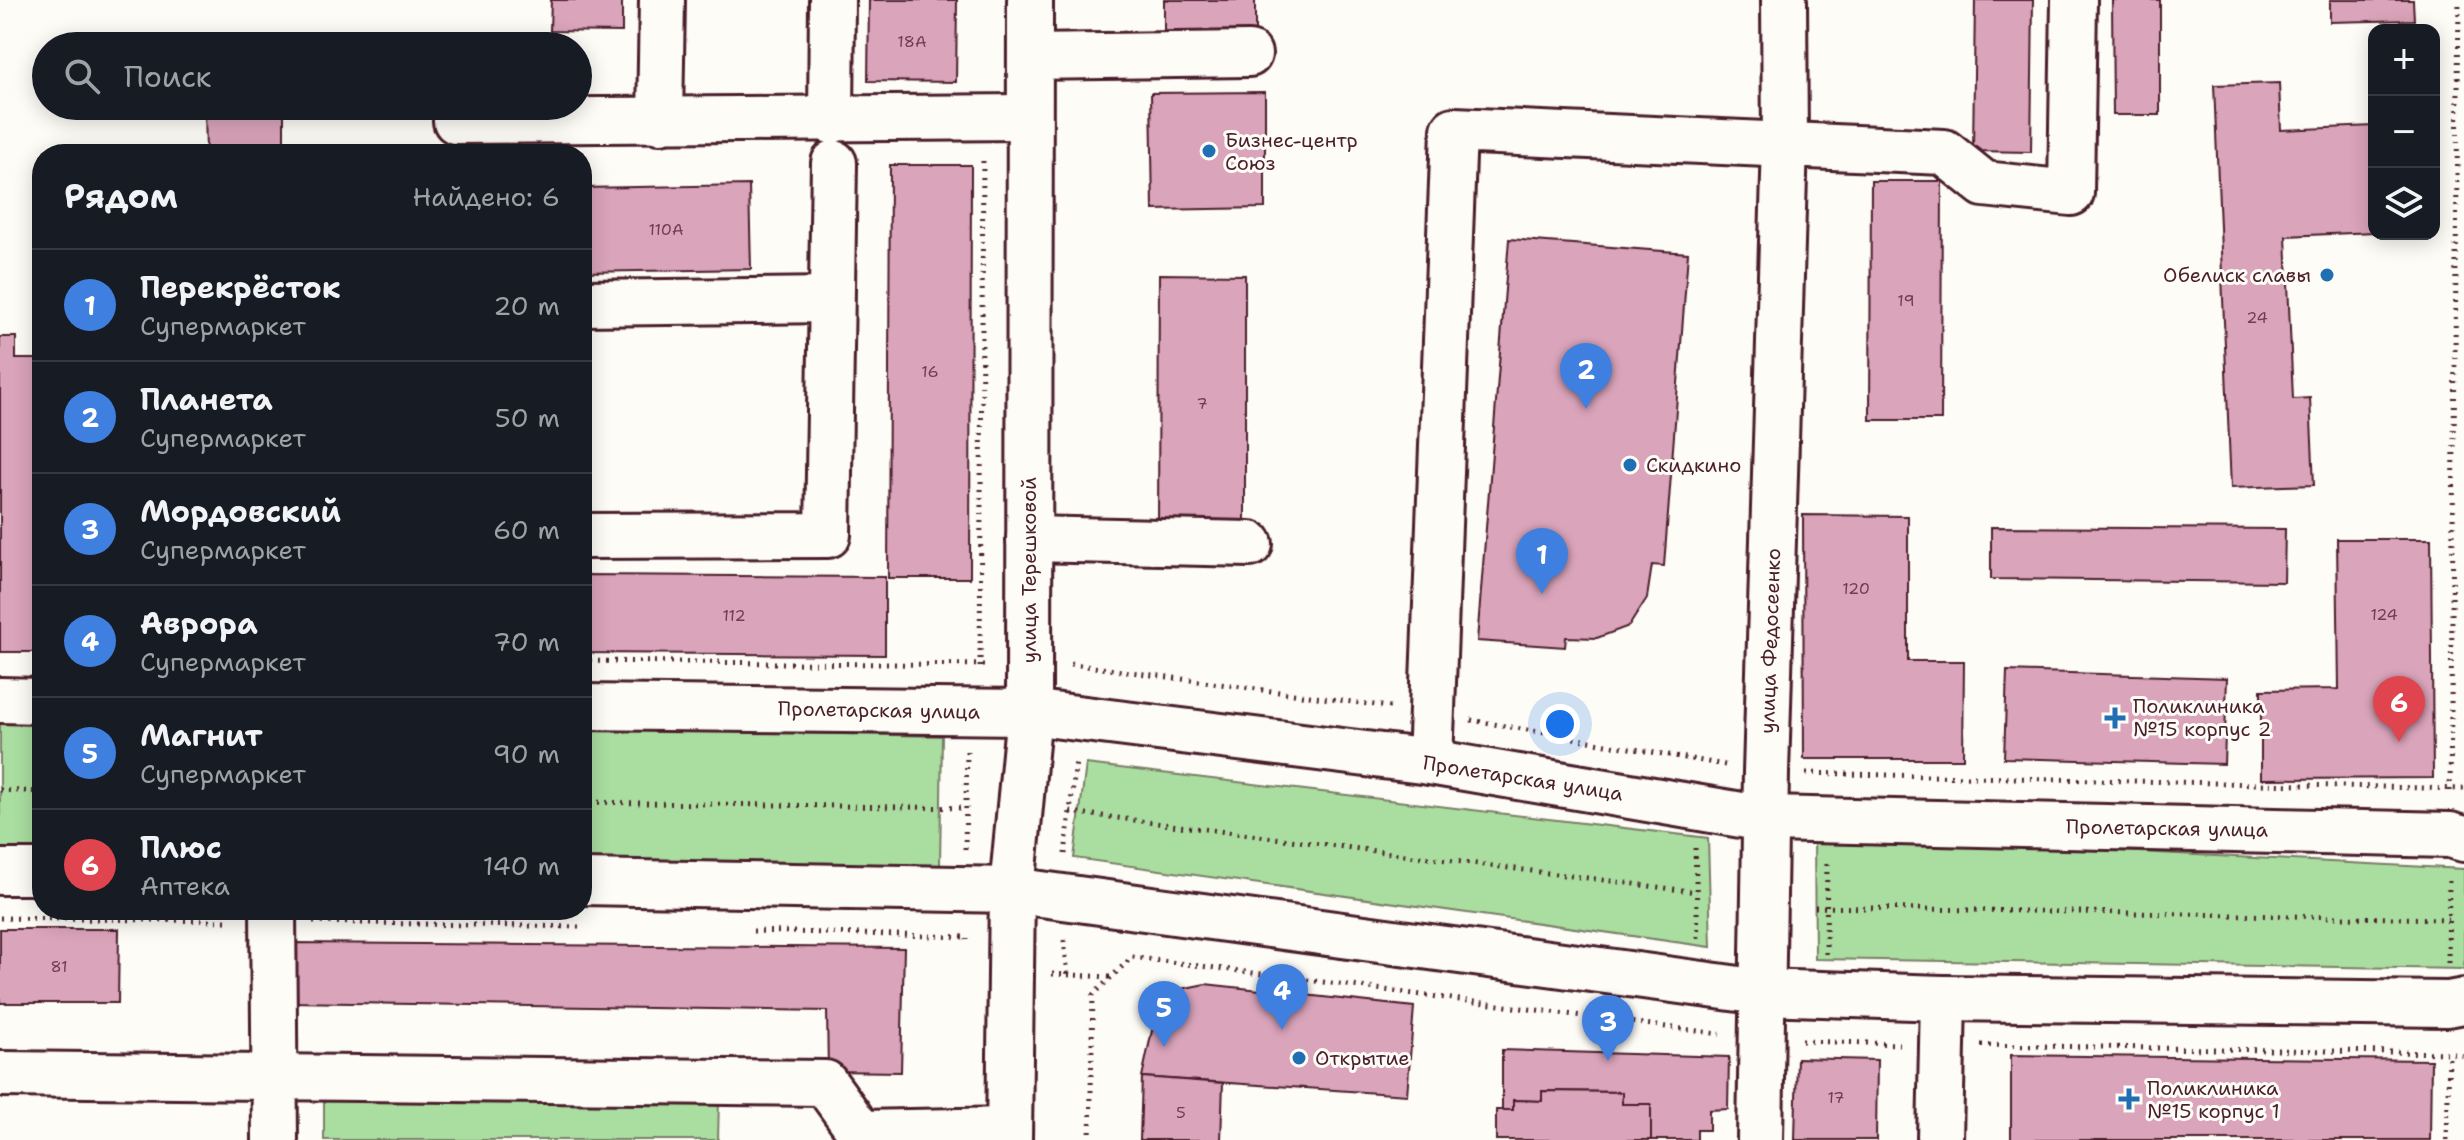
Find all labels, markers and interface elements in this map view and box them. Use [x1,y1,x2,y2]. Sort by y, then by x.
map controls [2368,24,2440,240]
button: + [2368,24,2440,96]
house number: 18А [897,31,927,52]
search box [32,32,592,120]
icon: search [60,54,104,98]
text: Поиск [124,56,212,97]
button: − [2368,96,2440,168]
place label: Бизнес-центр Союз [1225,127,1358,176]
marker: Бизнес-центр Союз [1200,142,1218,160]
button: layers [2368,168,2440,240]
text: Рядом [64,173,178,219]
text: Найдено: 6 [413,179,560,214]
house number: 110А [648,219,684,240]
place label: Обелиск славы [2163,262,2311,288]
marker: Обелиск славы [2318,266,2336,284]
text: Перекрёсток [140,267,341,308]
text: 1 [84,288,96,323]
text: 20 m [493,288,560,323]
house number: 19 [1897,290,1915,311]
house number: 24 [2246,307,2268,328]
text: Супермаркет [140,308,306,343]
pin: 2 [1560,343,1612,409]
house number: 16 [921,361,939,382]
text: Планета [140,379,273,420]
house number: 7 [1196,393,1208,414]
text: 2 [81,400,99,435]
text: 50 m [495,400,560,435]
text: Супермаркет [140,420,306,455]
place label: Скидкино [1646,452,1741,478]
marker: Скидкино [1621,456,1639,474]
street label: улица Терешковой [1016,477,1042,663]
text: Мордовский [140,491,341,532]
text: 3 [81,512,99,547]
text: 60 m [493,512,560,547]
pin: 1 [1516,528,1568,594]
text: Супермаркет [140,532,306,567]
street label: улица Федосеенко [1754,548,1786,734]
house number: 120 [1842,578,1870,599]
text: Аврора [140,603,258,644]
house number: 124 [2370,604,2398,625]
house number: 112 [722,605,746,626]
text: 4 [81,624,99,659]
text: 70 m [493,624,560,659]
text: Супермаркет [140,644,306,679]
pin: 6 [2373,676,2425,742]
place label: Поликлиника №15 корпус 2 [2133,693,2271,742]
street label: Пролетарская улица [778,695,981,725]
your location [1540,704,1580,744]
marker: Поликлиника №15 корпус 2 [2104,707,2126,729]
text: Магнит [140,715,263,756]
text: 5 [82,736,98,771]
text: 90 m [493,736,560,771]
street label: Пролетарская улица [1421,749,1625,807]
text: Супермаркет [140,756,306,791]
street label: Пролетарская улица [2066,813,2269,843]
text: Плюс [140,827,222,868]
text: 6 [81,848,99,883]
text: 140 m [483,848,560,883]
text: Аптека [140,868,230,903]
house number: 81 [50,956,68,977]
pin: 4 [1256,964,1308,1030]
pin: 5 [1138,981,1190,1047]
pin: 3 [1582,995,1634,1061]
place label: Открытие [1315,1045,1410,1071]
marker: Открытие [1290,1049,1308,1067]
place label: Поликлиника №15 корпус 1 [2147,1075,2280,1124]
house number: 17 [1827,1087,1845,1108]
marker: Поликлиника №15 корпус 1 [2118,1088,2140,1110]
house number: 5 [1176,1102,1186,1123]

